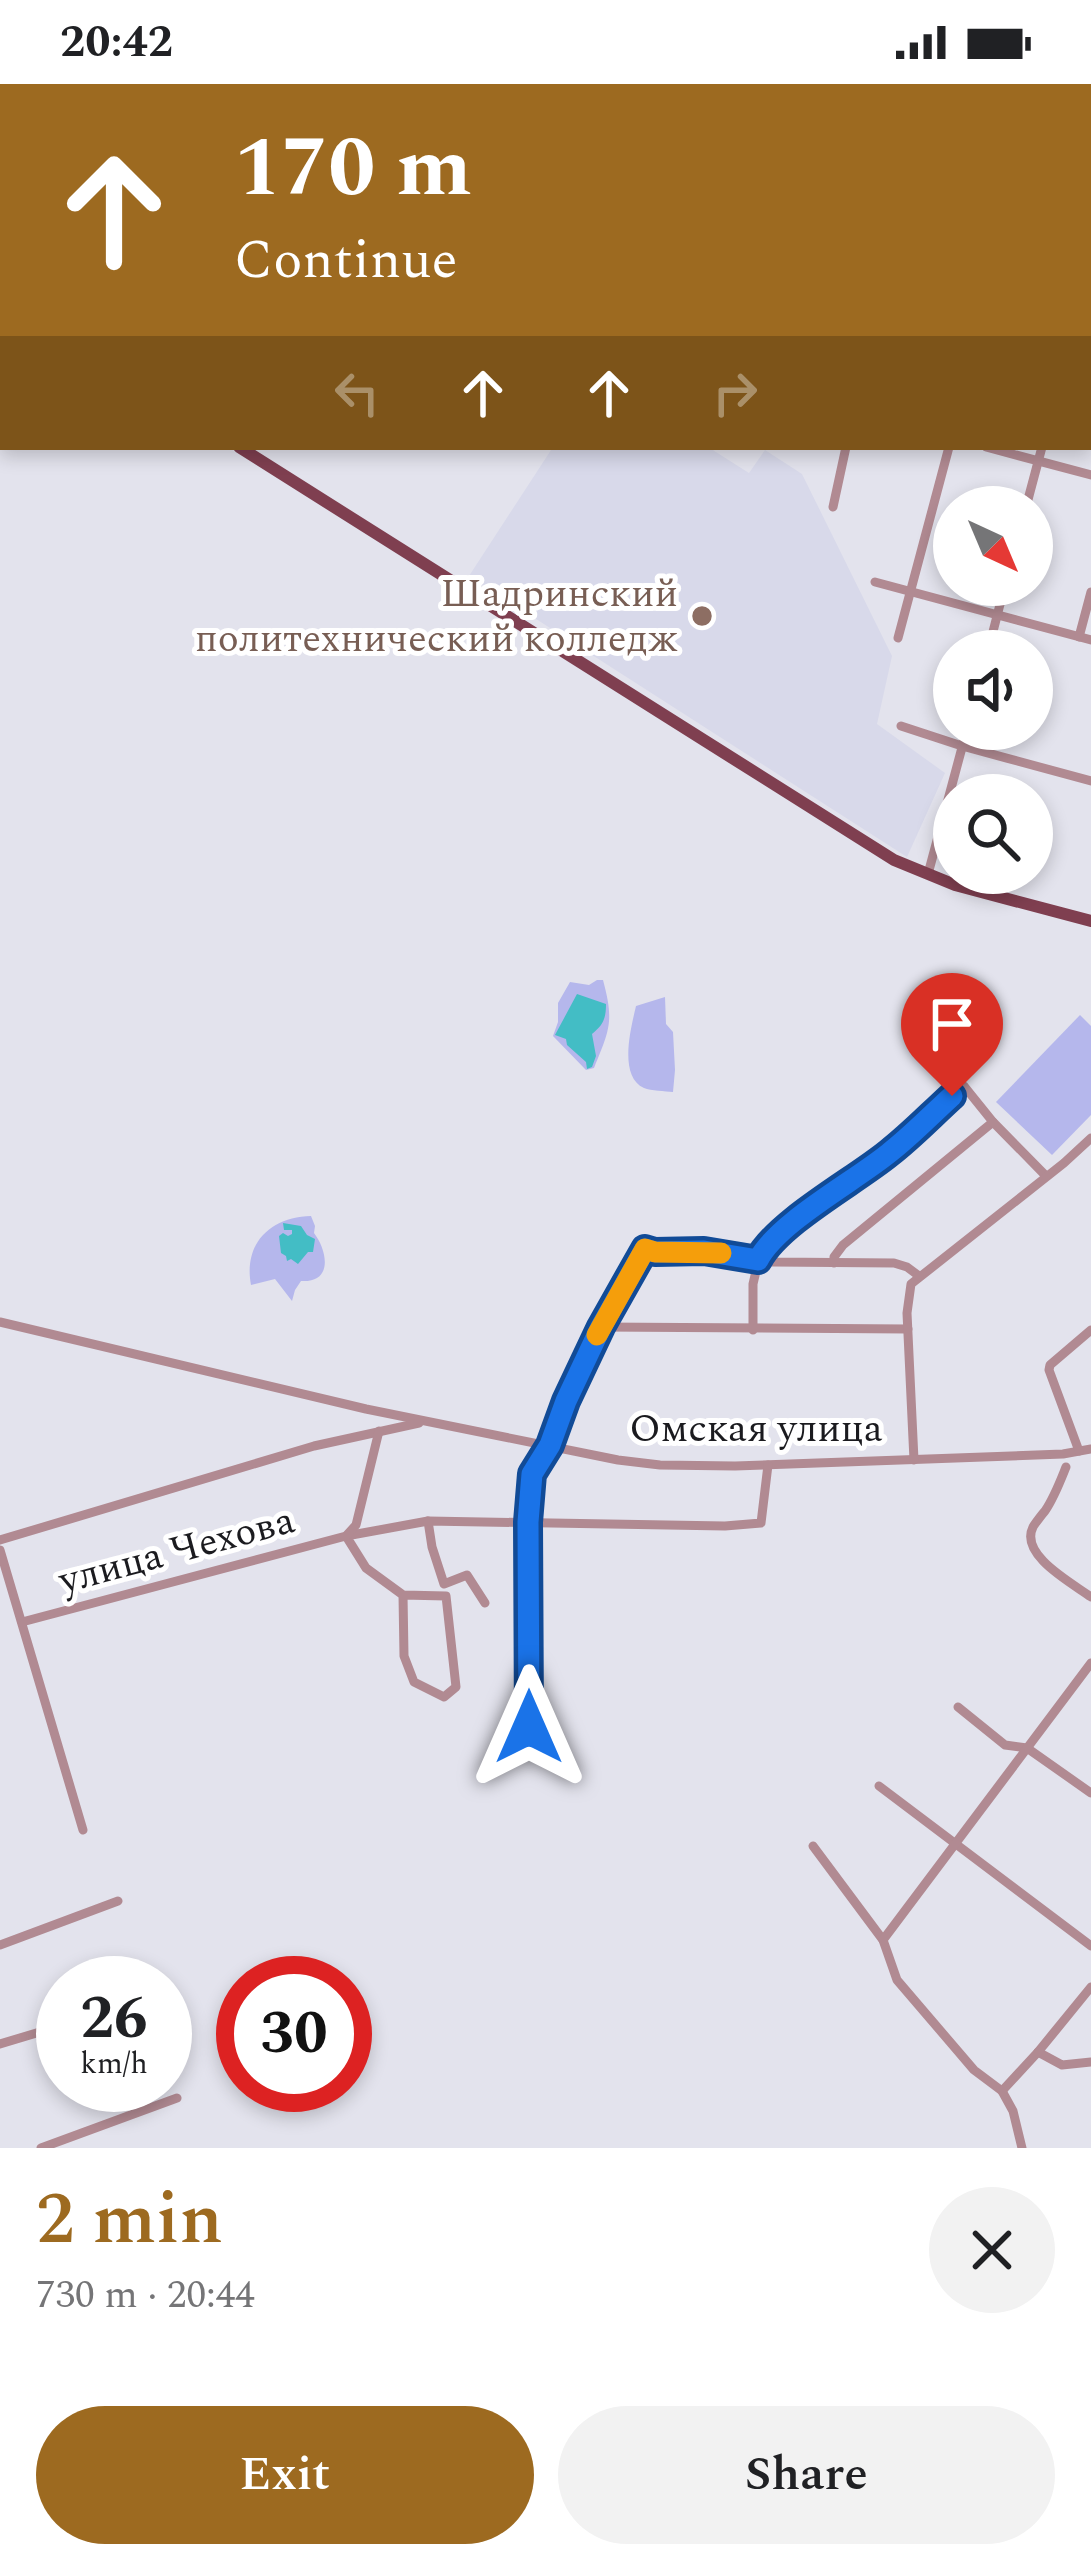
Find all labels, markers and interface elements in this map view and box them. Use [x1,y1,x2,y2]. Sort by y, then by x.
text: 20:42 [60,8,173,77]
text: 170 m [234,105,472,233]
icon: ahead [36,132,192,288]
text: Continue [234,220,458,302]
icon: left [324,360,390,426]
icon: ahead [450,360,516,426]
icon: ahead [576,360,642,426]
icon: right [702,360,768,426]
north arrow [933,486,1053,606]
map controls [933,486,1053,894]
place label: Шадринский политехнический колледж [195,565,678,669]
marker: Шадринский политехнический колледж [689,603,715,629]
button: sound [933,630,1053,750]
button: search [933,774,1053,894]
pin [901,973,1003,1096]
icon: arrive [919,991,985,1057]
street label: Омская улица [629,1400,883,1459]
street label: улица Чехова [52,1491,301,1611]
position arrow [466,1664,592,1790]
speed limit sign: 30 [216,1956,372,2112]
text: 26 [80,1973,148,2065]
text: km/h [80,2041,148,2087]
text: 2 min [36,2166,223,2275]
button: close [929,2187,1055,2313]
text: 730 m · 20:44 [36,2266,255,2325]
button: Exit [36,2406,534,2544]
button: Share [558,2406,1055,2544]

